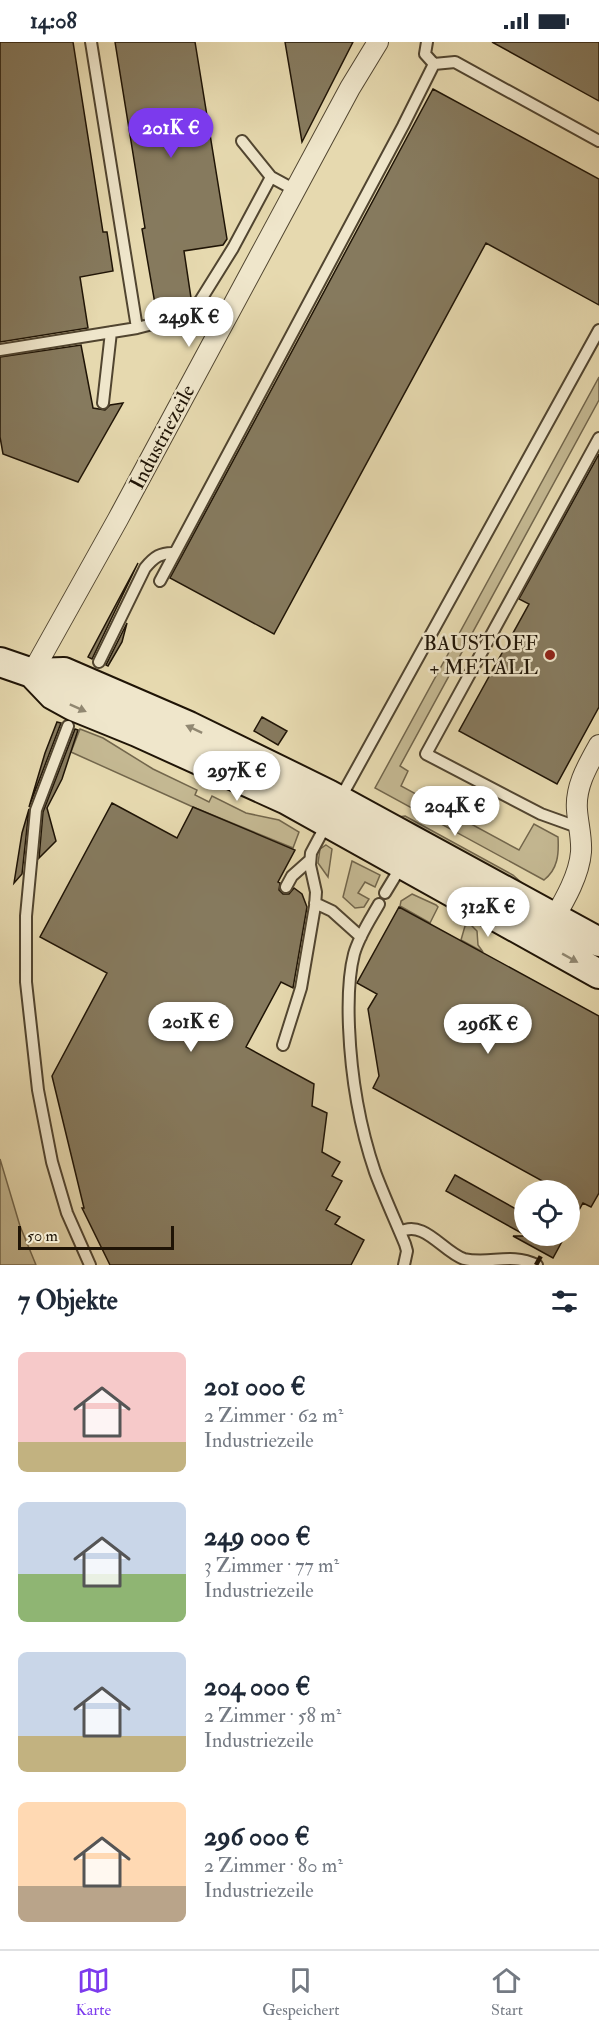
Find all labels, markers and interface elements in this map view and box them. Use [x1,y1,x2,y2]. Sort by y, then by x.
text: 14:08 [30,7,77,35]
pin: 201K € [122,108,220,159]
text: 201K € [142,115,200,140]
pin: 249K € [140,297,238,348]
text: 249K € [158,304,220,329]
street label: Industriezeile [123,380,201,494]
place label: BAUSTOFF + METALL [423,630,538,681]
marker: BAUSTOFF + METALL [543,648,557,662]
one-way arrow [70,703,87,712]
one-way arrow [186,724,203,733]
pin: 297K € [188,751,286,802]
text: 297K € [207,758,267,783]
pin: 204K € [406,786,504,837]
text: 204K € [425,793,486,818]
pin: 312K € [439,887,537,938]
text: 312K € [461,894,515,919]
one-way arrow [562,953,579,963]
pin: 201K € [142,1002,240,1053]
pin: 296K € [439,1004,537,1055]
text: 201K € [162,1009,220,1034]
text: 296K € [458,1011,518,1036]
map controls [514,1180,580,1246]
button: locate [514,1180,580,1246]
scale bar [18,1223,174,1250]
text: 50 m [27,1226,58,1246]
text: 7 Objekte [18,1285,118,1317]
icon: filters [548,1285,581,1318]
text: 201 000 € [204,1371,306,1403]
icon: home [66,1376,138,1448]
text: 2 Zimmer · 62 m² [204,1403,343,1428]
text: Industriezeile [204,1428,314,1453]
text: 249 000 € [204,1521,311,1553]
icon: home [66,1526,138,1598]
text: 3 Zimmer · 77 m² [204,1553,339,1578]
text: Industriezeile [204,1578,314,1603]
text: 204 000 € [204,1671,311,1703]
icon: home [66,1676,138,1748]
text: 2 Zimmer · 58 m² [204,1703,341,1728]
text: Industriezeile [204,1728,314,1753]
text: 296 000 € [204,1821,310,1853]
icon: home [66,1826,138,1898]
text: 2 Zimmer · 80 m² [204,1853,343,1878]
text: Industriezeile [204,1878,314,1903]
tab: Karte [76,1964,111,2020]
tab: Gespeichert [262,1964,339,2020]
tab: Start [490,1964,523,2020]

